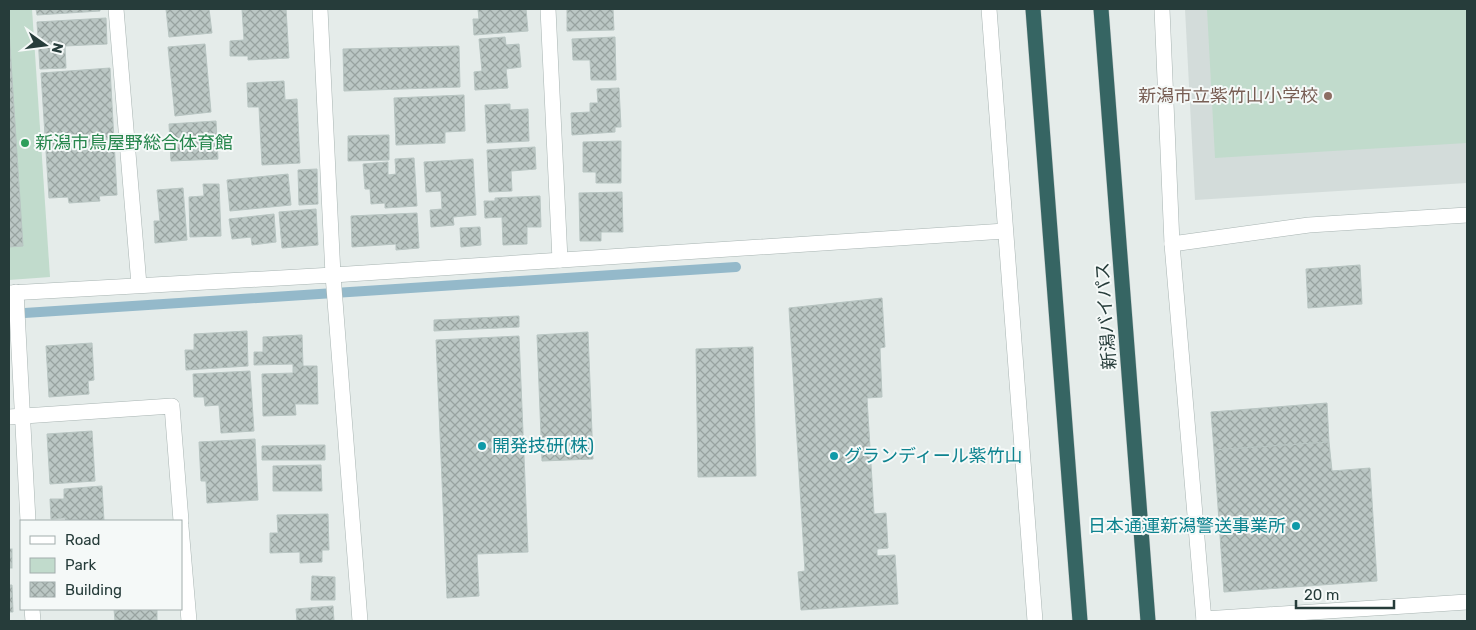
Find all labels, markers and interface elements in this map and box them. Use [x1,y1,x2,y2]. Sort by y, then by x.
north arrow [20,20,70,70]
text: N [48,41,67,55]
place label: 新潟市立紫竹山小学校 [1138,85,1318,107]
marker: 新潟市立紫竹山小学校 [1322,90,1334,102]
place label: 新潟市鳥屋野総合体育館 [35,132,233,154]
marker: 新潟市鳥屋野総合体育館 [19,137,31,149]
street label: 新潟バイパス [1091,262,1121,370]
place label: 開発技研(株) [492,435,594,457]
marker: 開発技研(株) [476,440,488,452]
place label: グランディール紫竹山 [844,445,1023,467]
marker: グランディール紫竹山 [828,450,840,462]
place label: 日本通運新潟警送事業所 [1088,515,1286,537]
legend [20,520,182,610]
marker: 日本通運新潟警送事業所 [1290,520,1302,532]
text: Road [65,531,101,549]
text: Park [65,556,96,574]
scale bar [1296,578,1394,610]
text: Building [65,581,122,599]
text: 20 m [1304,586,1339,604]

